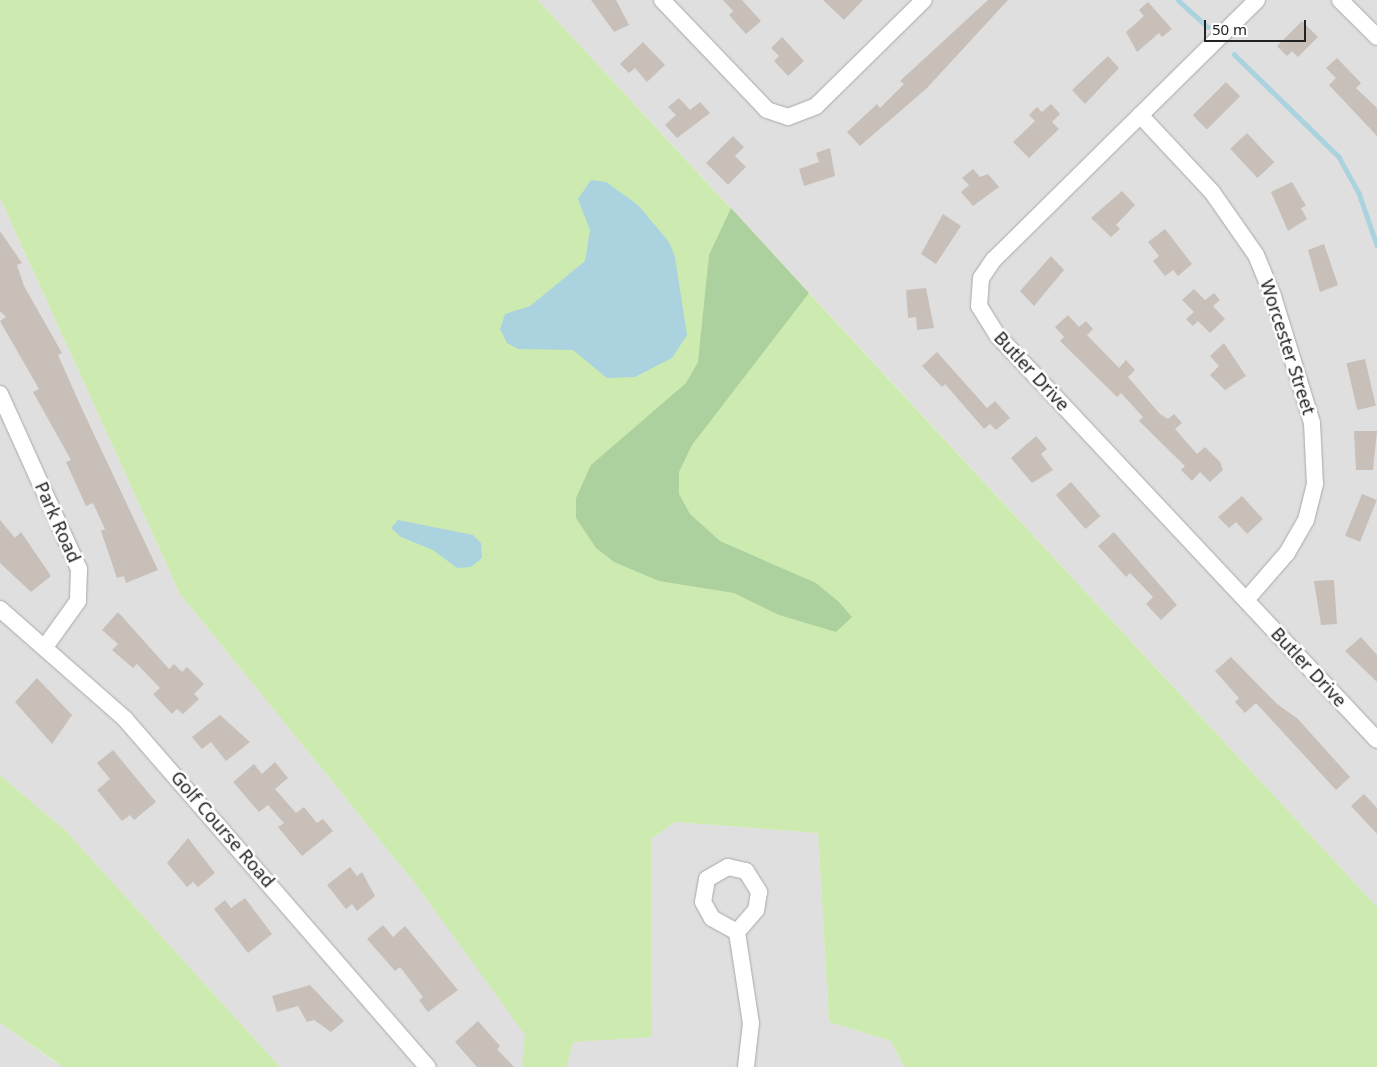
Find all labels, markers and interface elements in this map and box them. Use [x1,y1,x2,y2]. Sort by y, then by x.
scale bar [1207,10,1310,42]
text: 50 m [1212,19,1247,39]
street label: Worcester Street [1256,277,1320,417]
street label: Butler Drive [990,327,1074,415]
street label: Park Road [31,478,85,566]
street label: Butler Drive [1267,623,1351,711]
street label: Golf Course Road [167,766,279,892]

